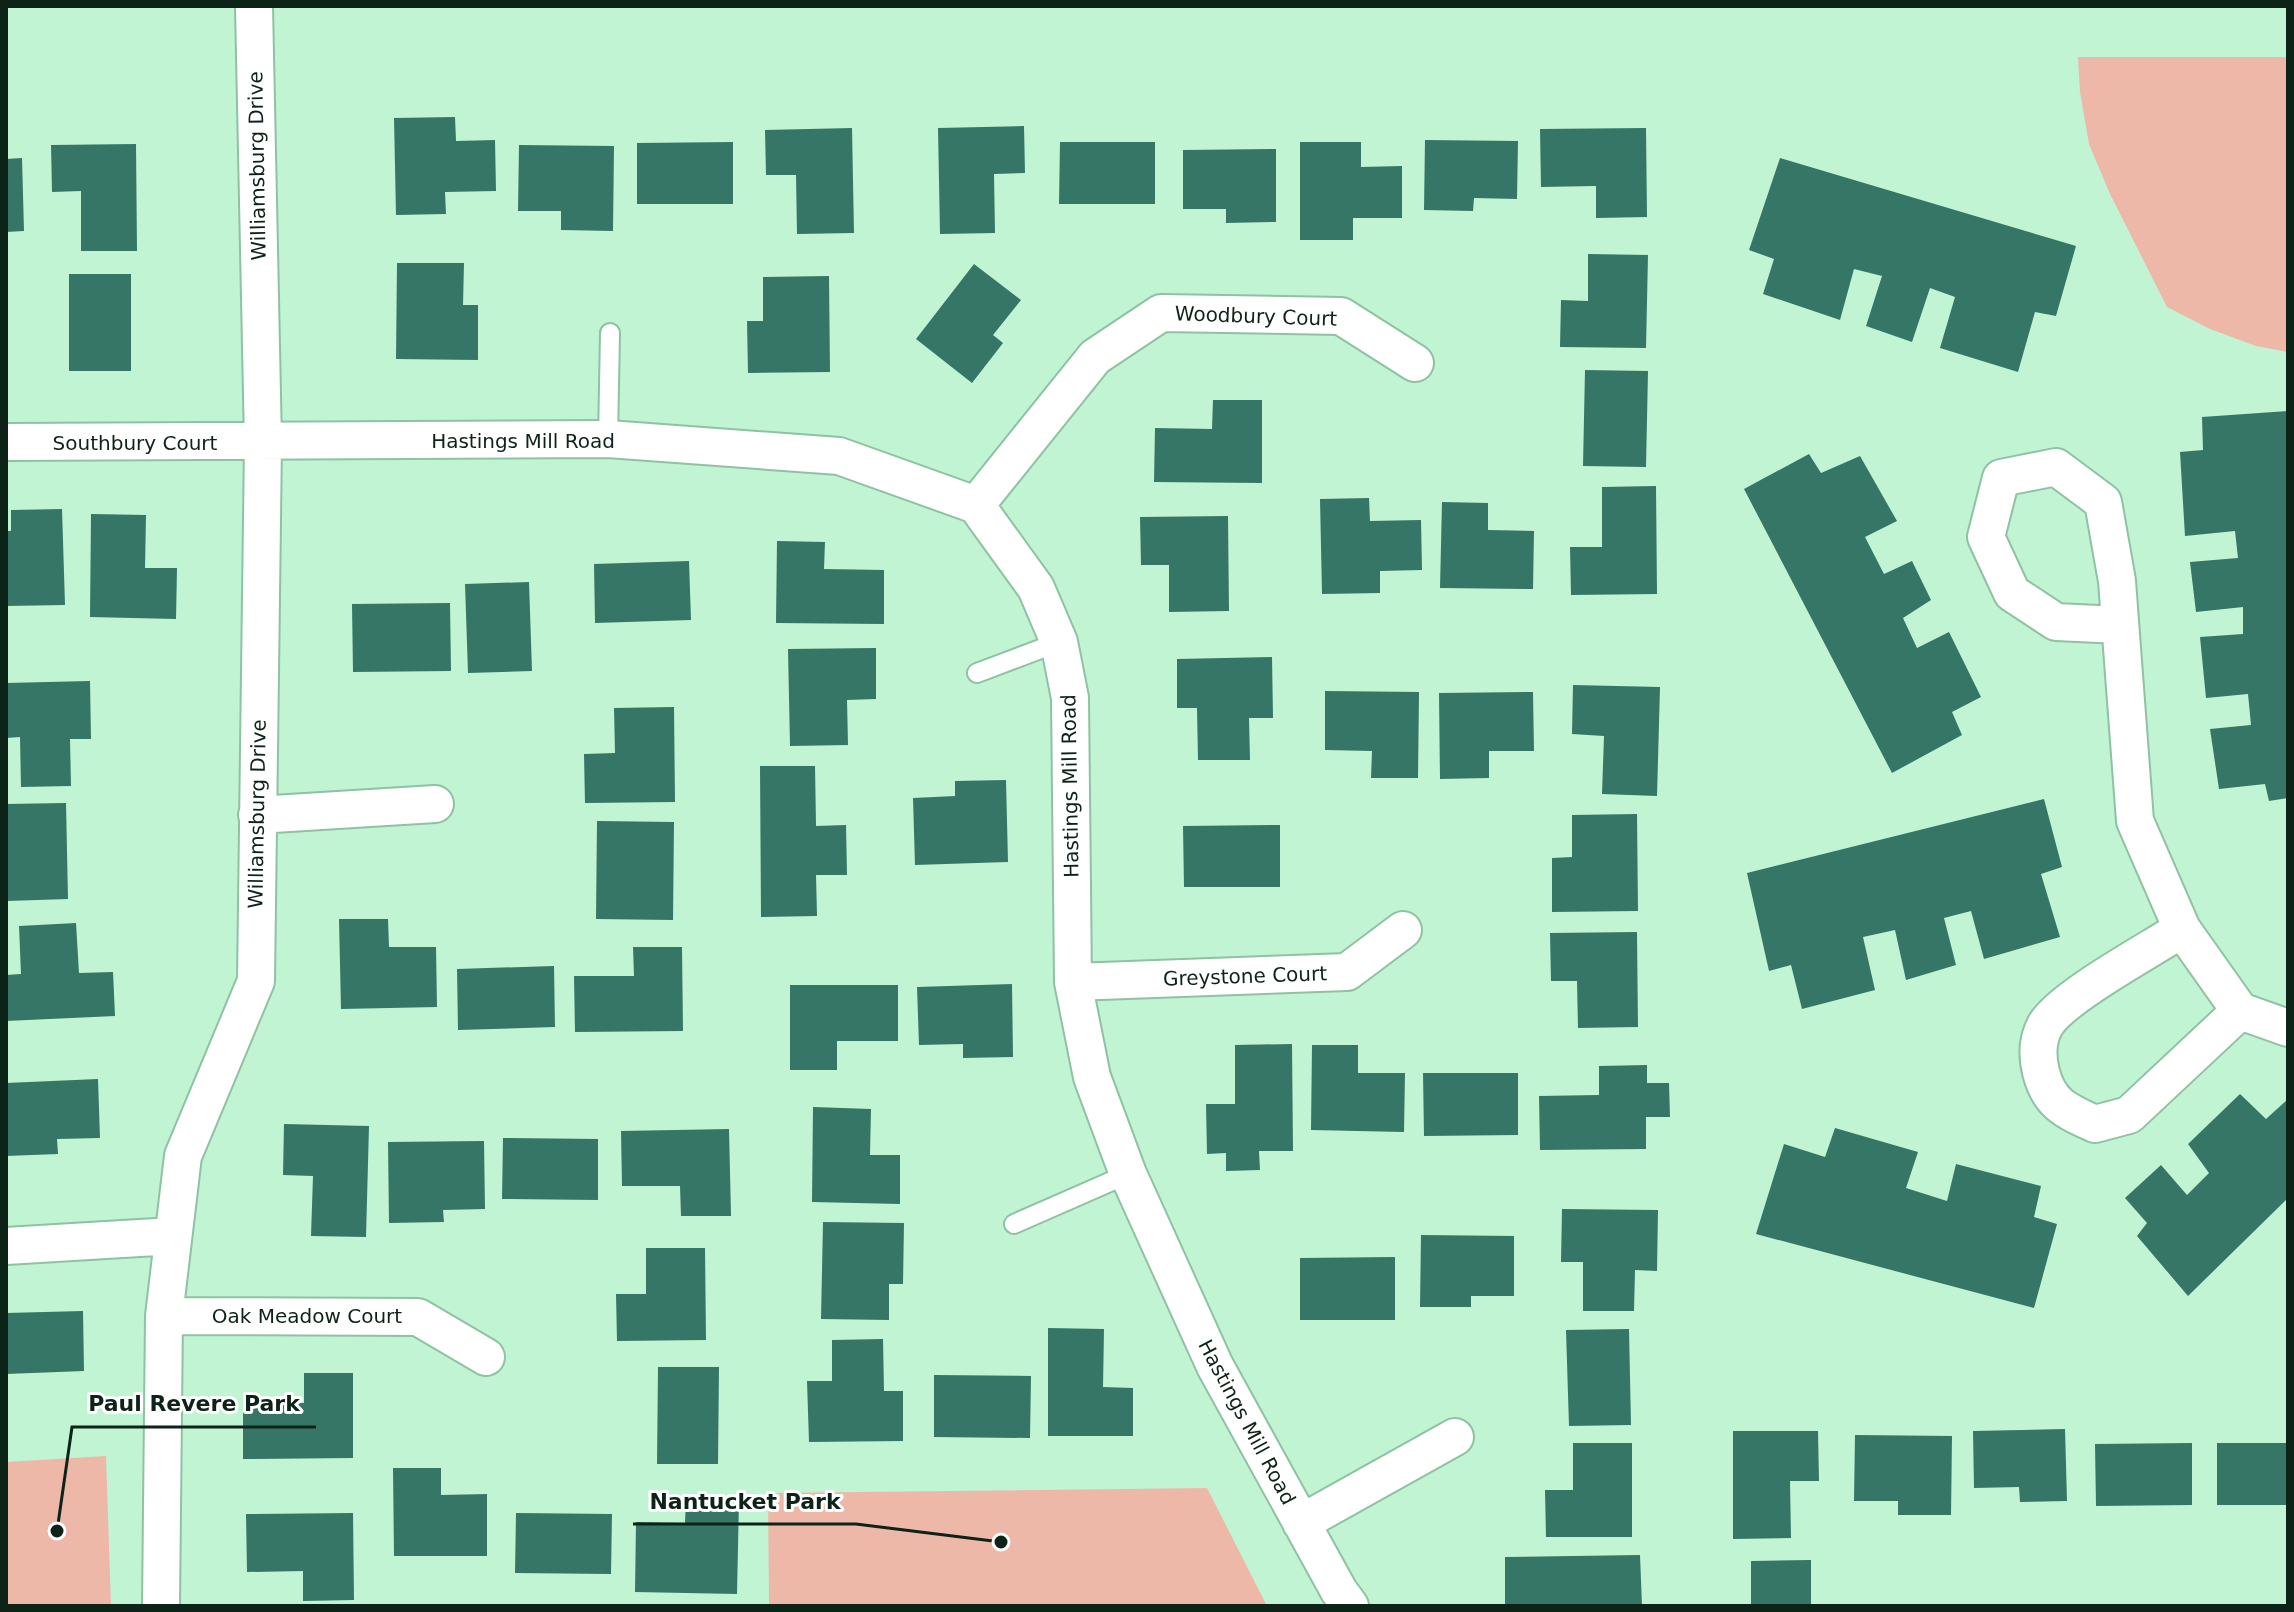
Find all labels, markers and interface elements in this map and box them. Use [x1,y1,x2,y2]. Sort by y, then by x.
street label: Williamsburg Drive [243,71,271,261]
street label: Woodbury Court [1174,301,1338,331]
street label: Hastings Mill Road [431,429,615,453]
street label: Southbury Court [53,431,218,455]
street label: Hastings Mill Road [1056,694,1084,878]
street label: Williamsburg Drive [243,719,271,909]
street label: Greystone Court [1163,961,1328,991]
street label: Oak Meadow Court [212,1304,402,1328]
street label: Hastings Mill Road [1193,1335,1301,1509]
callout: Paul Revere Park [72,1381,316,1427]
text: Paul Revere Park [88,1391,301,1416]
callout: Nantucket Park [633,1478,856,1524]
text: Nantucket Park [649,1489,842,1514]

